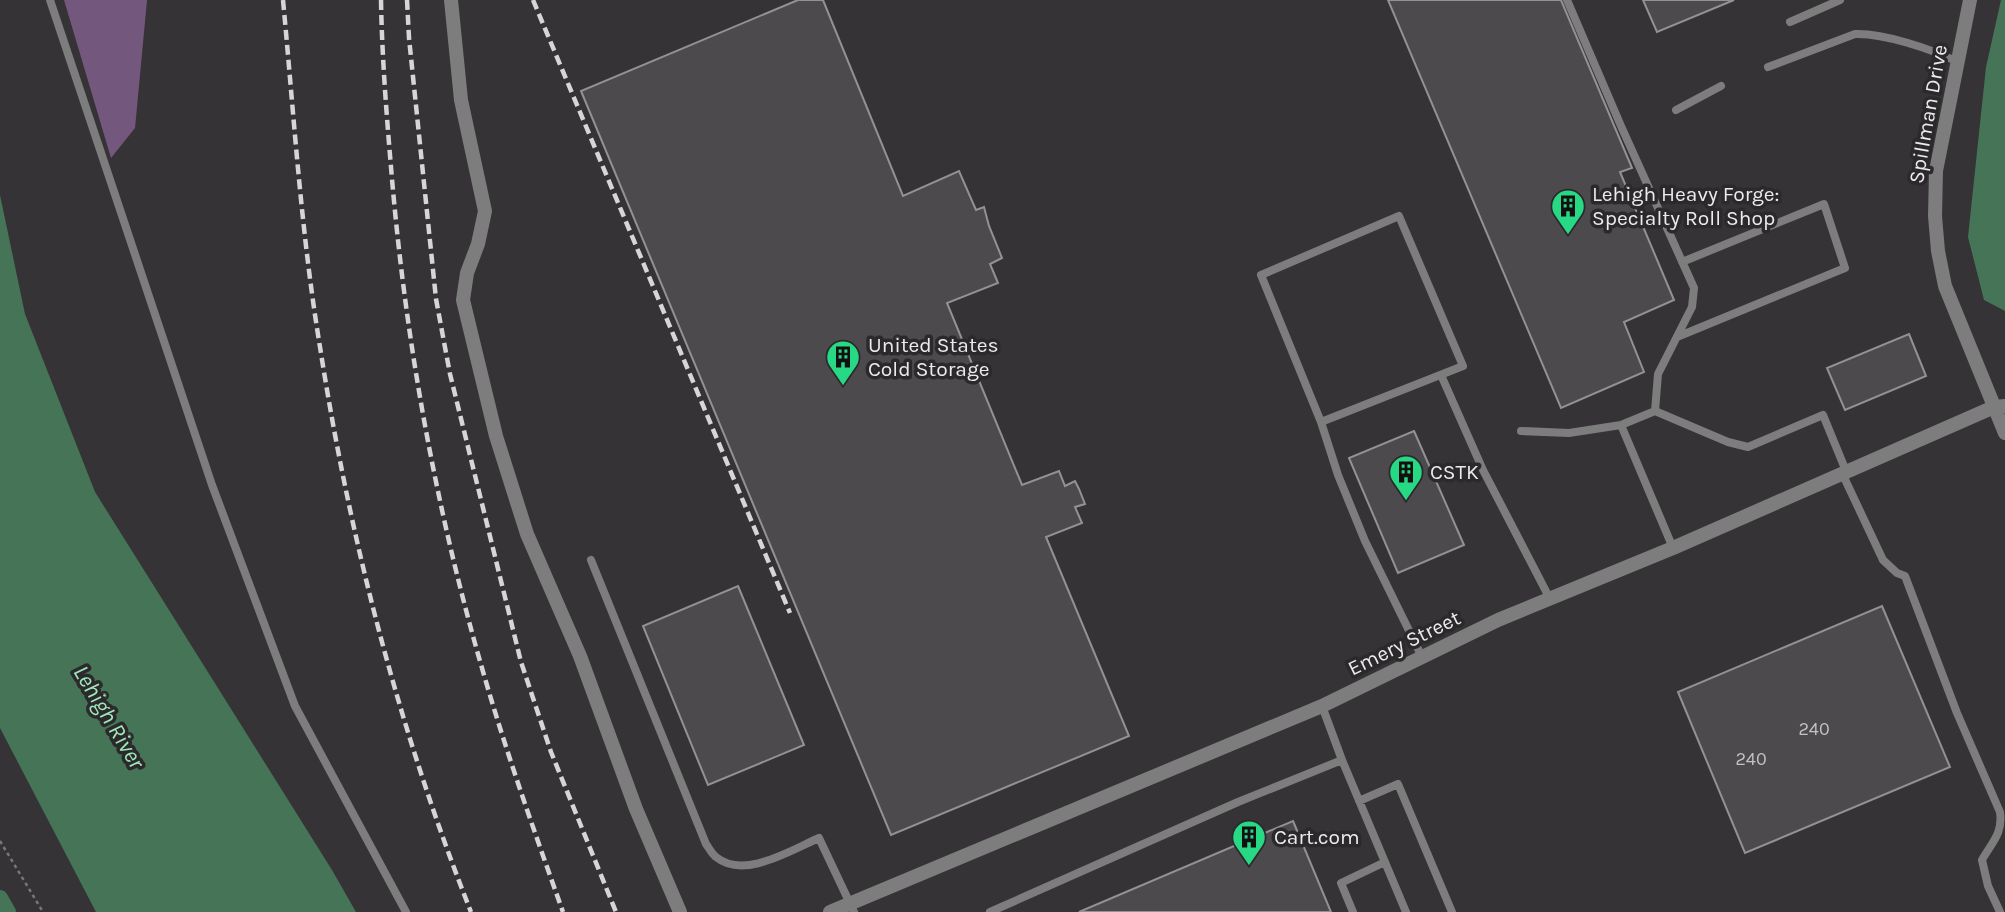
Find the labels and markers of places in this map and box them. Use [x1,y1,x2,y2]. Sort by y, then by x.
place label: Lehigh Heavy Forge: Specialty Roll Shop [1592,182,1779,230]
building icon: Lehigh Heavy Forge: Specialty Roll Shop [1549,187,1587,236]
place label: United States Cold Storage [868,333,999,381]
building icon: United States Cold Storage [824,338,862,387]
building icon: CSTK [1387,453,1425,502]
place label: CSTK [1430,460,1479,484]
building icon: Cart.com [1230,818,1268,867]
place label: Cart.com [1274,825,1360,849]

